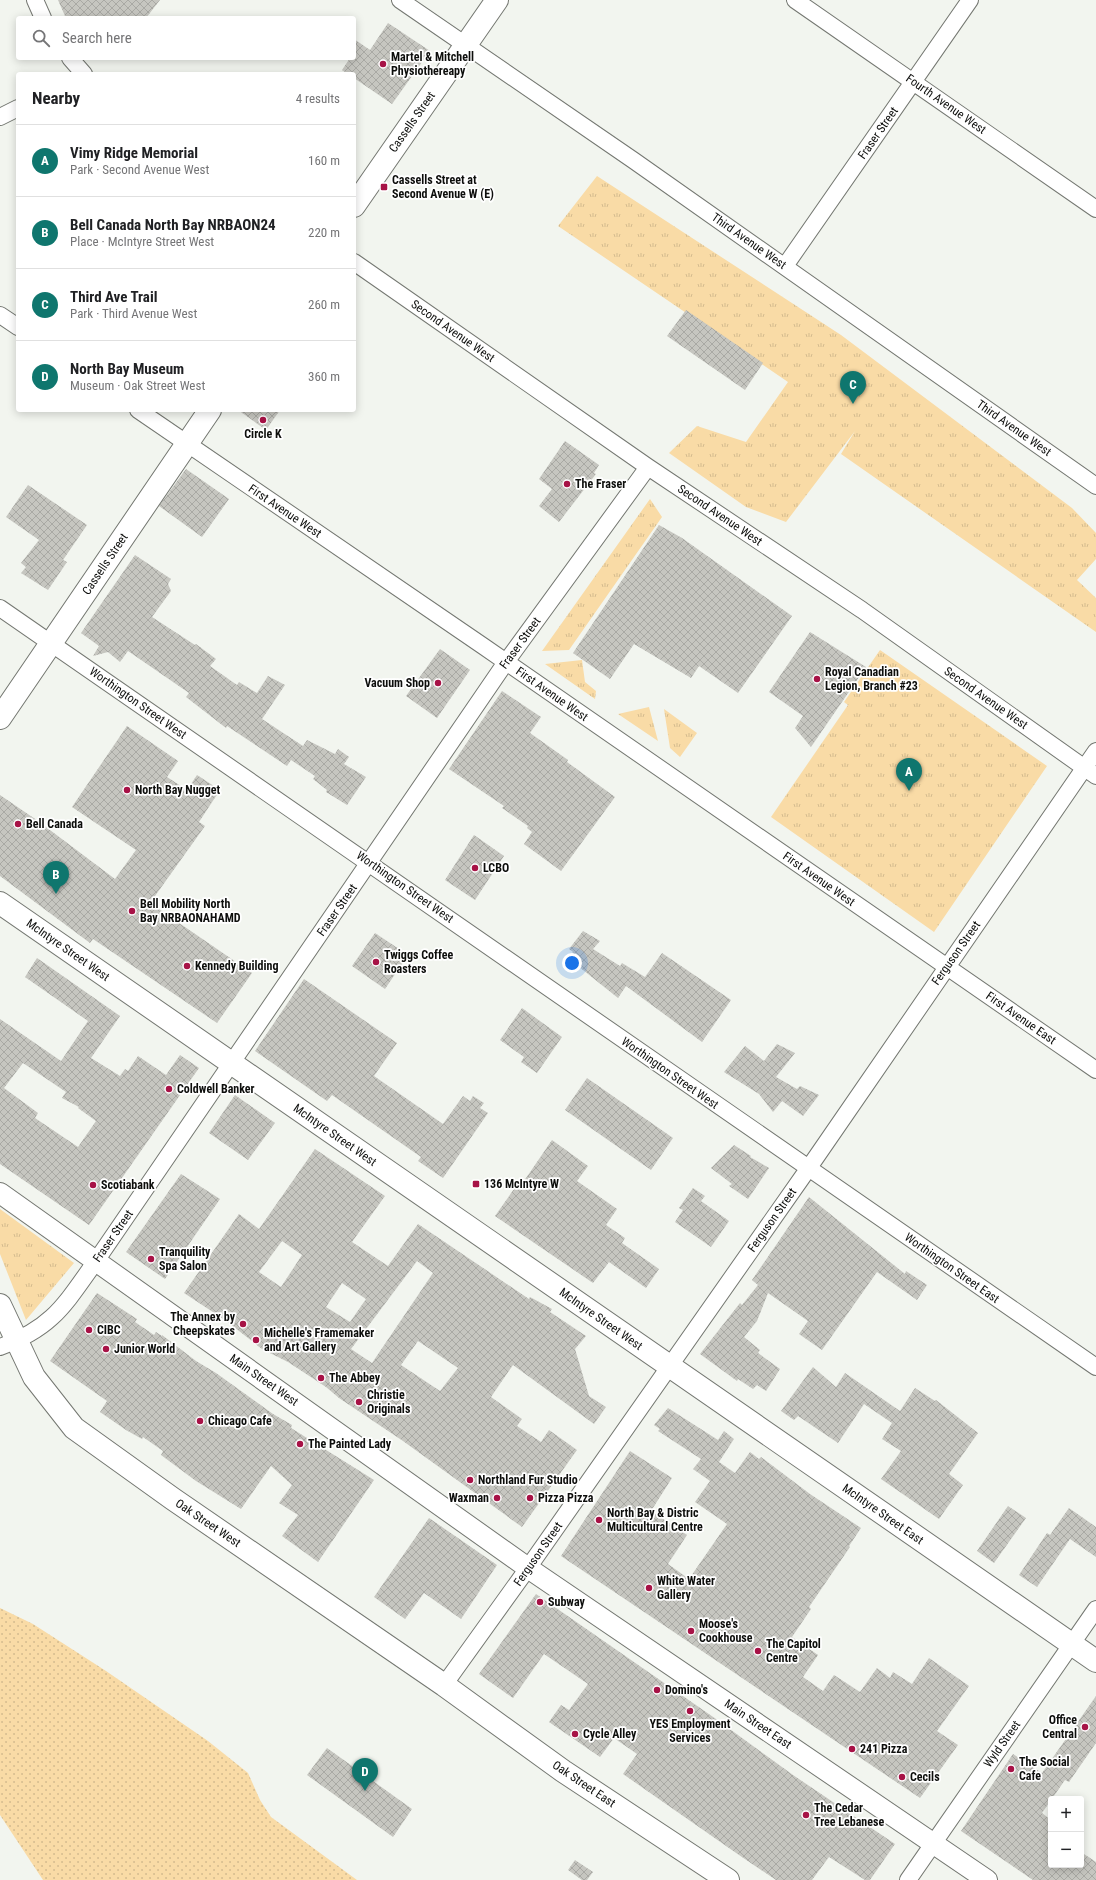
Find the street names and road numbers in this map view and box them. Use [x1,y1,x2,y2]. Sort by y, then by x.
street label: Fourth Avenue West [903,71,989,137]
street label: Cassells Street [386,89,438,155]
street label: Fraser Street [855,104,901,162]
street label: Third Avenue West [709,210,789,272]
street label: Second Avenue West [409,297,498,365]
street label: Third Avenue West [974,397,1054,459]
street label: First Avenue West [246,481,324,541]
street label: Second Avenue West [675,482,765,549]
street label: Cassells Street [79,530,131,597]
street label: Fraser Street [497,614,544,672]
street label: Worthington Street West [87,664,190,742]
street label: First Avenue West [513,664,591,724]
street label: Second Avenue West [942,664,1031,732]
street label: Worthington Street West [354,848,457,926]
street label: First Avenue West [780,849,858,909]
street label: Fraser Street [314,881,360,939]
street label: McIntyre Street West [24,916,113,984]
street label: Ferguson Street [929,918,983,988]
street label: First Avenue East [983,989,1059,1048]
street label: Worthington Street West [619,1034,722,1112]
street label: McIntyre Street West [291,1101,380,1169]
street label: Ferguson Street [745,1185,799,1255]
street label: Fraser Street [90,1207,136,1265]
street label: Worthington Street East [902,1230,1002,1306]
street label: McIntyre Street West [557,1285,646,1353]
street label: Main Street West [227,1351,301,1409]
street label: McIntyre Street East [840,1481,926,1547]
street label: Oak Street West [173,1496,244,1550]
street label: Ferguson Street [511,1519,565,1589]
street label: Main Street East [722,1696,795,1752]
street label: Wyld Street [981,1718,1023,1770]
street label: Oak Street East [550,1758,618,1810]

